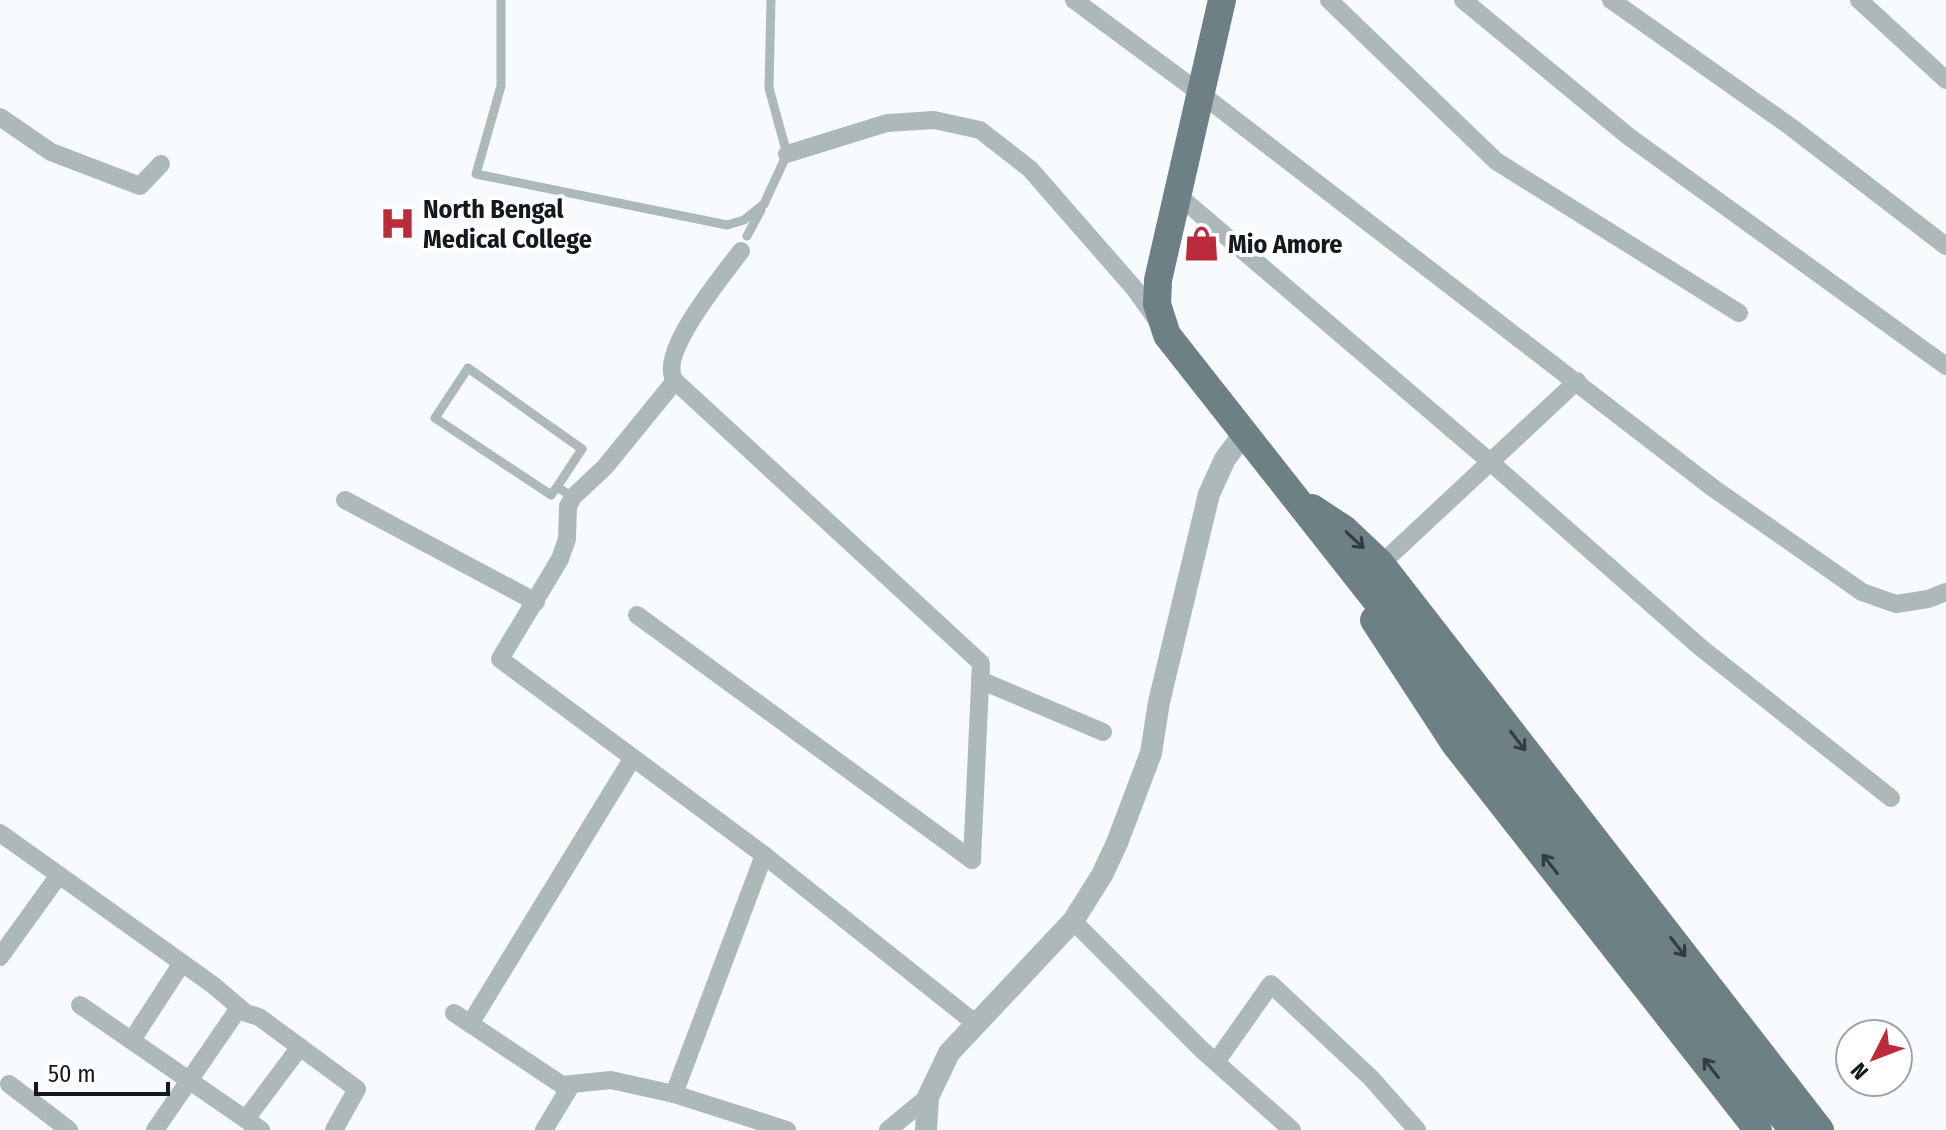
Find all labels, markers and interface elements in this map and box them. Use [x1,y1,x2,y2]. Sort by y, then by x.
place label: North Bengal Medical College [423,194,592,255]
hospital icon: North Bengal Medical College [378,205,416,243]
shop icon: Mio Amore [1183,225,1221,263]
place label: Mio Amore [1228,229,1343,260]
one-way arrow [1345,530,1365,549]
one-way arrow [1510,730,1527,751]
one-way arrow [1541,854,1559,875]
one-way arrow [1669,936,1686,957]
north arrow [1834,1018,1914,1098]
scale bar [36,1046,168,1096]
text: N [1845,1057,1874,1085]
one-way arrow [1702,1058,1719,1079]
text: 50 m [48,1060,96,1088]

